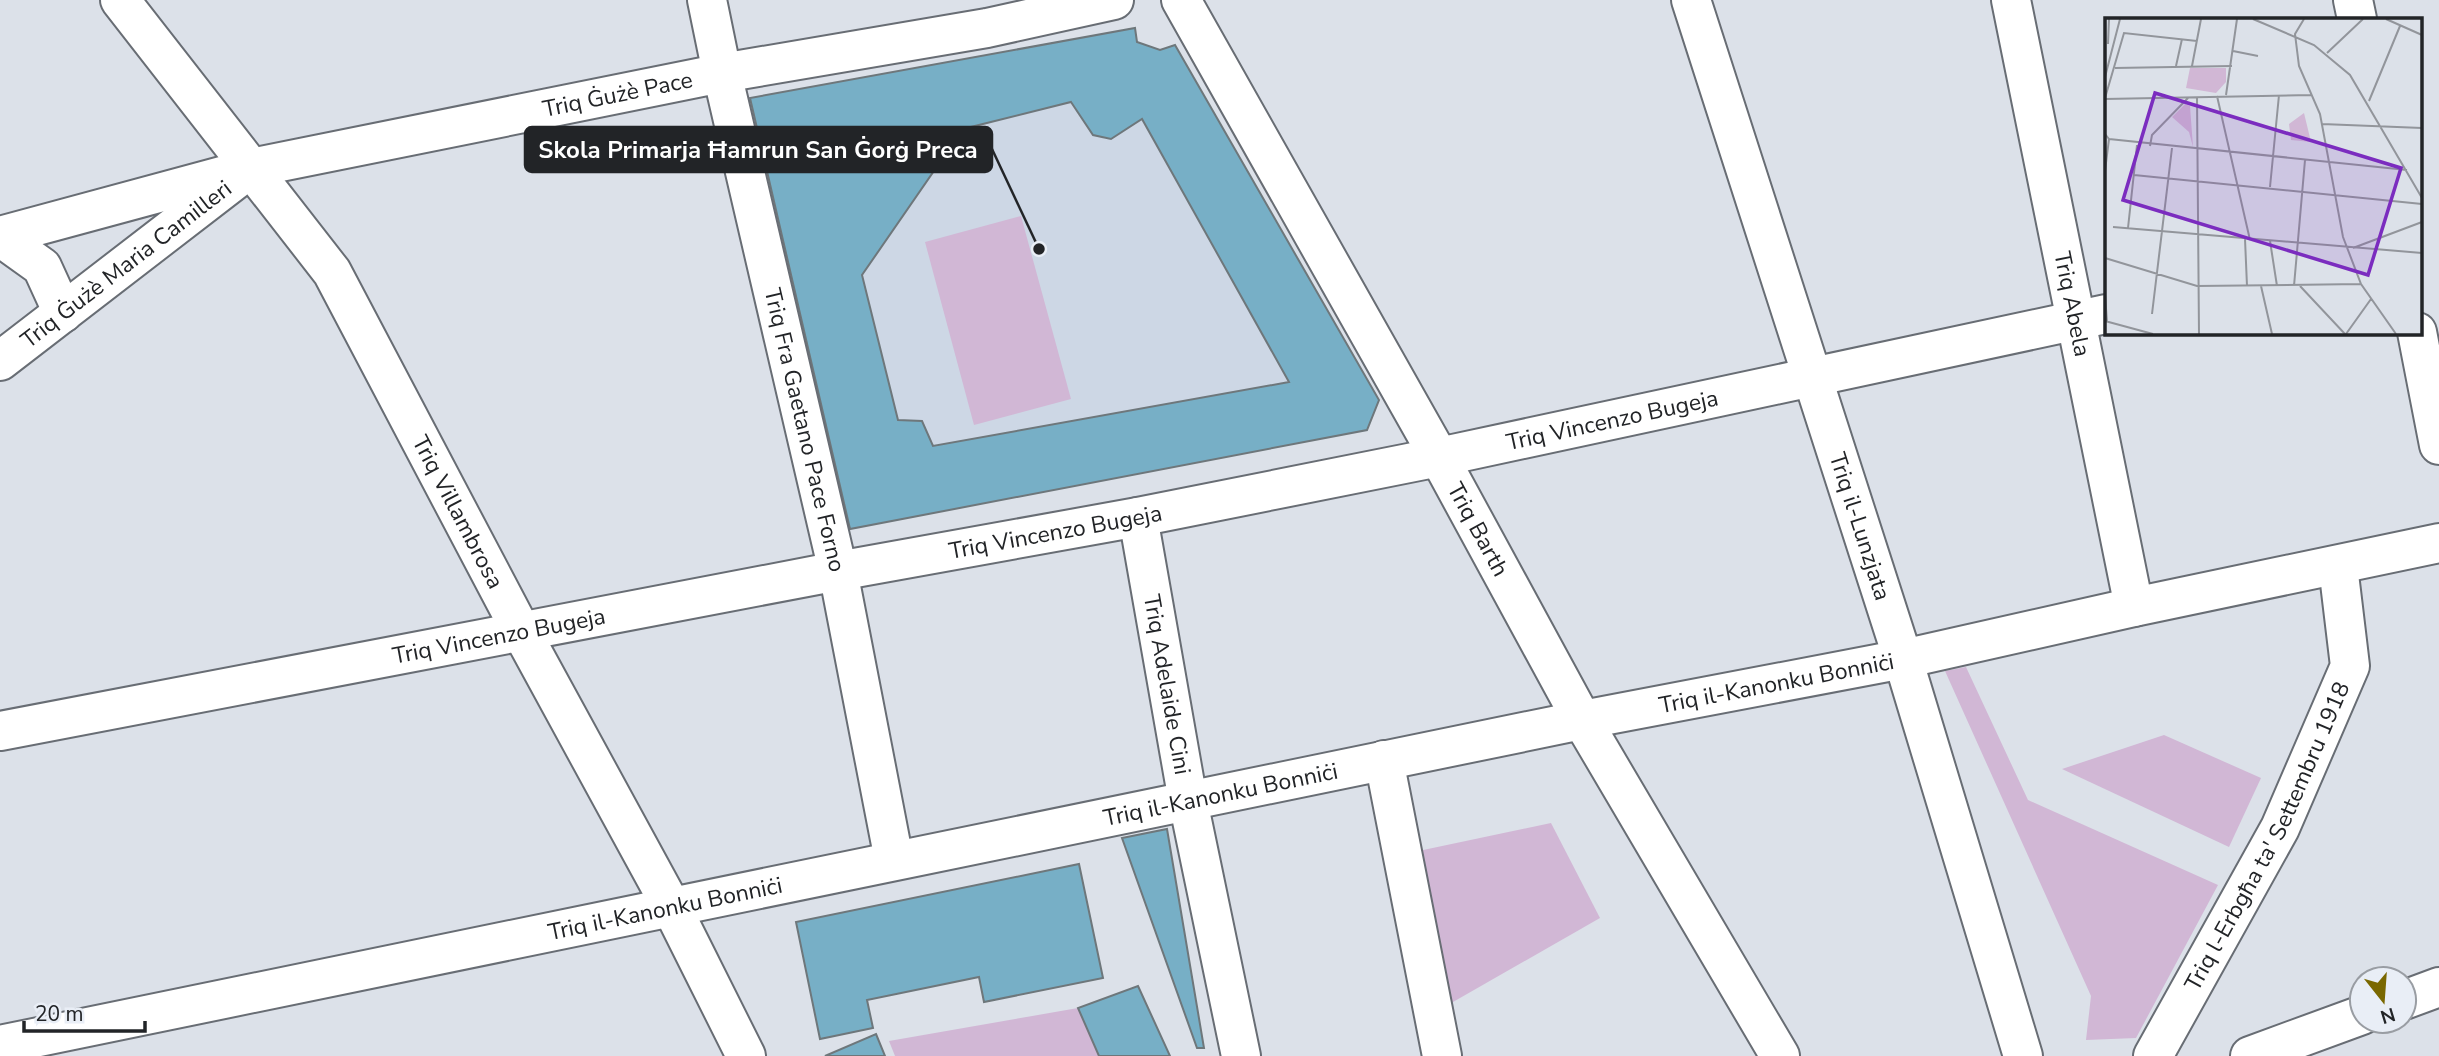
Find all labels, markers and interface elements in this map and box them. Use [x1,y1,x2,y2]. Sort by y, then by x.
inset map [2105,18,2422,334]
street label: Triq Ġużè Pace [540,64,695,125]
callout: Skola Primarja Ħamrun San Ġorġ Preca [525,127,992,172]
text: Skola Primarja Ħamrun San Ġorġ Preca [538,134,978,166]
street label: Triq Ġużè Maria Camilleri [14,173,238,356]
street label: Triq Abela [2046,249,2098,359]
street label: Triq Fra Gaetano Pace Forno [757,285,853,575]
street label: Triq Vincenzo Bugeja [1503,383,1721,458]
street label: Triq Villambrosa [405,430,511,594]
street label: Triq il-Lunzjata [1822,449,1898,604]
street label: Triq Barth [1440,477,1516,582]
street label: Triq Vincenzo Bugeja [946,498,1165,567]
street label: Triq Adelaide Cini [1136,592,1198,777]
street label: Triq Vincenzo Bugeja [390,601,608,672]
street label: Triq il-Kanonku Bonniċi [1657,646,1897,721]
street label: Triq l-Erbgħa ta' Settembru 1918 [2177,677,2357,997]
street label: Triq il-Kanonku Bonniċi [1101,756,1341,834]
street label: Triq il-Kanonku Bonniċi [545,870,785,948]
north arrow [2348,965,2418,1035]
scale bar [24,990,145,1034]
text: 20 m [35,1000,84,1028]
text: N [2377,1001,2398,1030]

